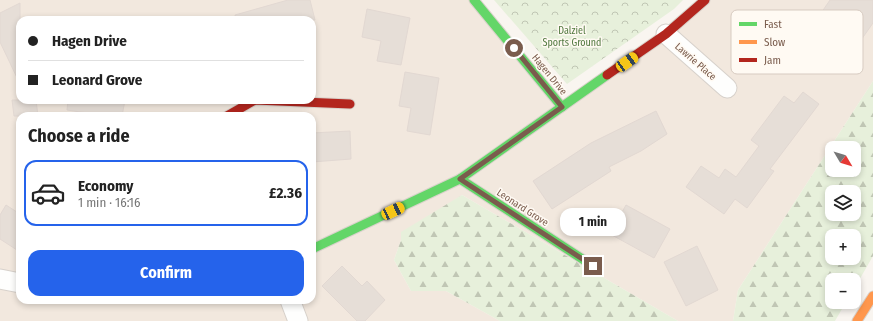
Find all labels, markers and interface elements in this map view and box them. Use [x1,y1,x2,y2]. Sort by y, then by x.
legend [731,10,863,74]
text: Fast [764,18,782,31]
park label: Dalziel Sports Ground [543,25,601,49]
text: Hagen Drive [52,32,127,50]
text: Slow [764,36,785,49]
route start [505,39,523,57]
street label: Lawrie Place [672,41,718,83]
car [614,50,640,74]
street label: Hagen Drive [529,52,569,98]
text: Jam [764,54,781,67]
text: Leonard Grove [52,71,142,89]
text: Choose a ride [28,125,130,147]
north arrow [825,141,861,177]
map controls [825,141,861,309]
icon: car [30,175,66,211]
text: Economy [78,177,133,195]
text: £2.36 [269,184,302,202]
button: layers [825,185,861,221]
street label: Leonard Grove [494,187,551,229]
text: 1 min · 16:16 [78,195,140,210]
car [380,200,406,222]
callout: 1 min [560,208,626,236]
text: 1 min [579,214,607,229]
button: + [825,229,861,265]
button: Confirm [28,250,304,296]
route end [584,257,602,275]
button: − [825,273,861,309]

